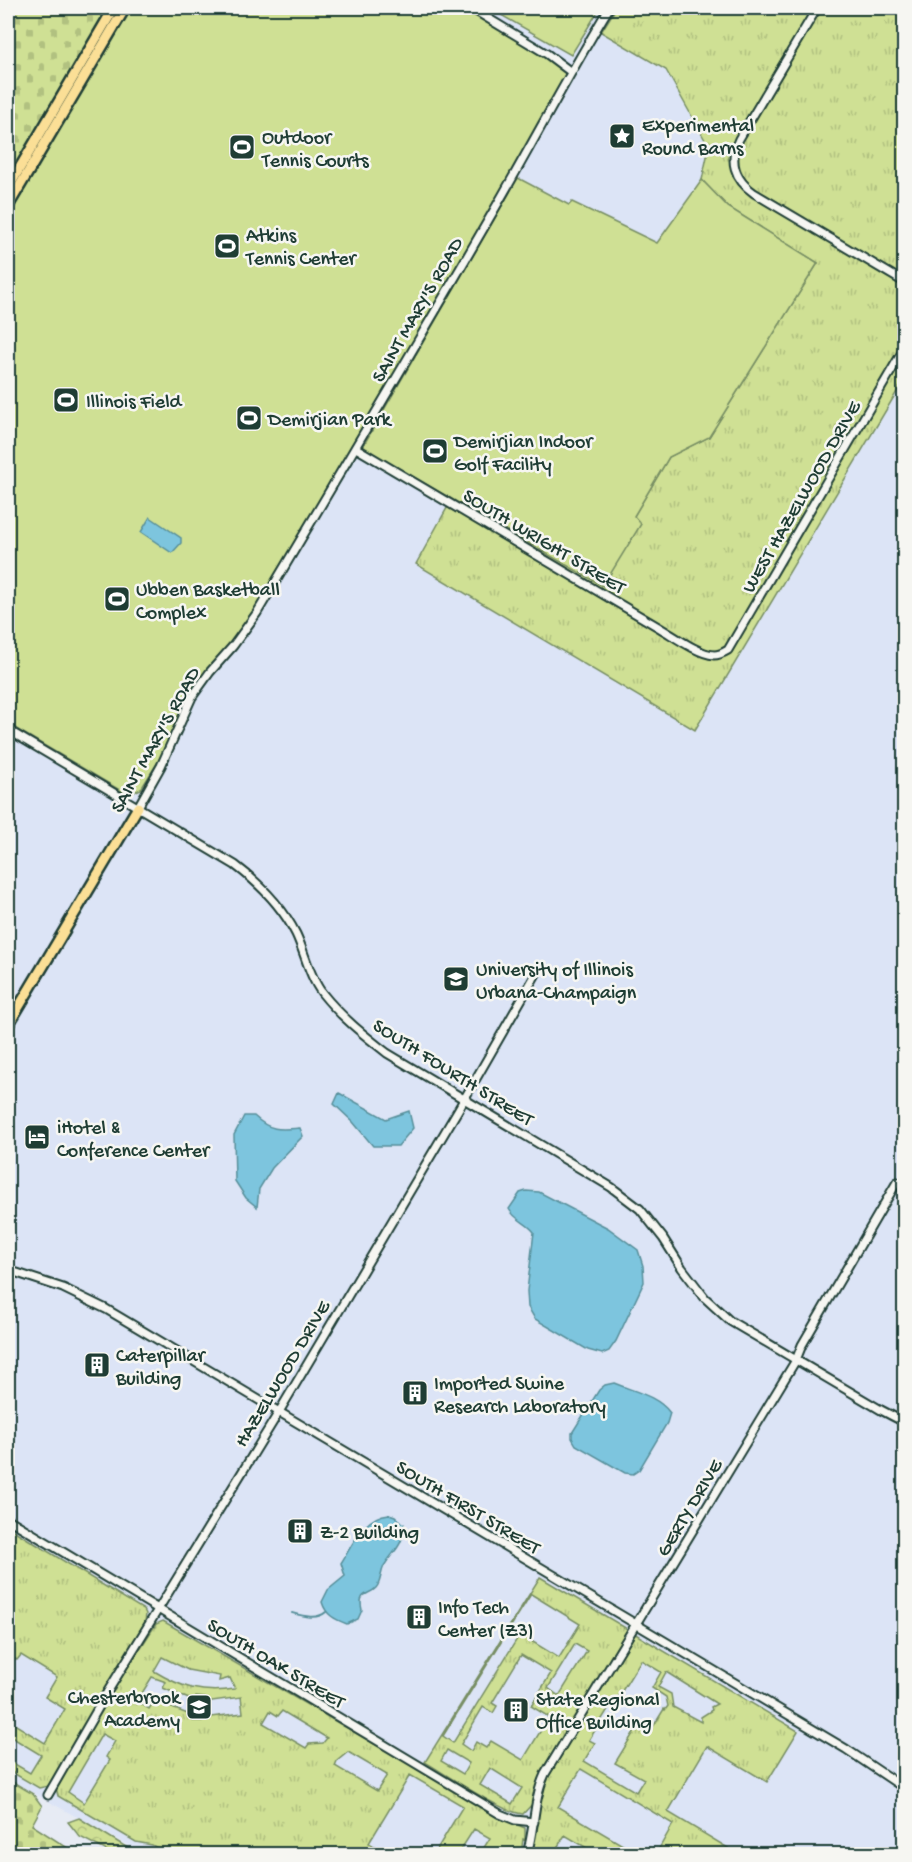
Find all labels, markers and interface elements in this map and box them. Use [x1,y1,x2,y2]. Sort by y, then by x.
place label: Experimental Round Barns [642,116,754,162]
place icon: Experimental Round Barns [607,121,637,151]
place label: Outdoor Tennis Courts [261,128,369,174]
sports icon: Outdoor Tennis Courts [227,132,257,162]
place label: Atkins Tennis Center [245,226,358,272]
sports icon: Atkins Tennis Center [212,231,242,261]
street label: SAINT MARY'S ROAD [368,233,470,387]
sports icon: Illinois Field [51,385,81,415]
place label: Illinois Field [86,392,184,415]
street label: WEST HAZELWOOD DRIVE [739,396,868,598]
sports icon: Demirjian Park [234,403,264,433]
place label: Demirjian Park [266,410,393,433]
place label: Demirjian Indoor Golf Facility [452,432,594,478]
sports icon: Demirjian Indoor Golf Facility [420,436,450,466]
street label: SOUTH WRIGHT STREET [458,485,630,601]
place label: Ubben Basketball Complex [136,580,280,626]
sports icon: Ubben Basketball Complex [102,584,132,614]
street label: SAINT MARY'S ROAD [107,663,207,818]
place label: University of Illinois Urbana-Champaign [476,960,637,1006]
school or university icon: University of Illinois Urbana-Champaign [441,964,471,994]
street label: SOUTH FOURTH STREET [368,1015,538,1133]
place label: iHotel & Conference Center [57,1118,211,1164]
hotel icon: iHotel & Conference Center [22,1122,52,1152]
street label: HAZELWOOD DRIVE [231,1296,338,1452]
place label: Caterpillar Building [115,1346,207,1392]
building icon: Caterpillar Building [82,1350,112,1380]
place label: Imported Swine Research Laboratory [434,1374,606,1420]
building icon: Imported Swine Research Laboratory [400,1378,430,1408]
street label: GERTY DRIVE [653,1455,730,1562]
street label: SOUTH FIRST STREET [391,1457,545,1562]
building icon: Z-2 Building [285,1516,315,1546]
place label: Z-2 Building [320,1523,419,1546]
place label: Info Tech Center (Z3) [438,1598,534,1644]
building icon: Info Tech Center (Z3) [404,1602,434,1632]
street label: SOUTH OAK STREET [202,1615,349,1716]
place label: Chesterbrook Academy [68,1688,182,1734]
place label: State Regional Office Building [536,1690,660,1736]
school or university icon: Chesterbrook Academy [184,1692,214,1722]
building icon: State Regional Office Building [501,1695,531,1725]

